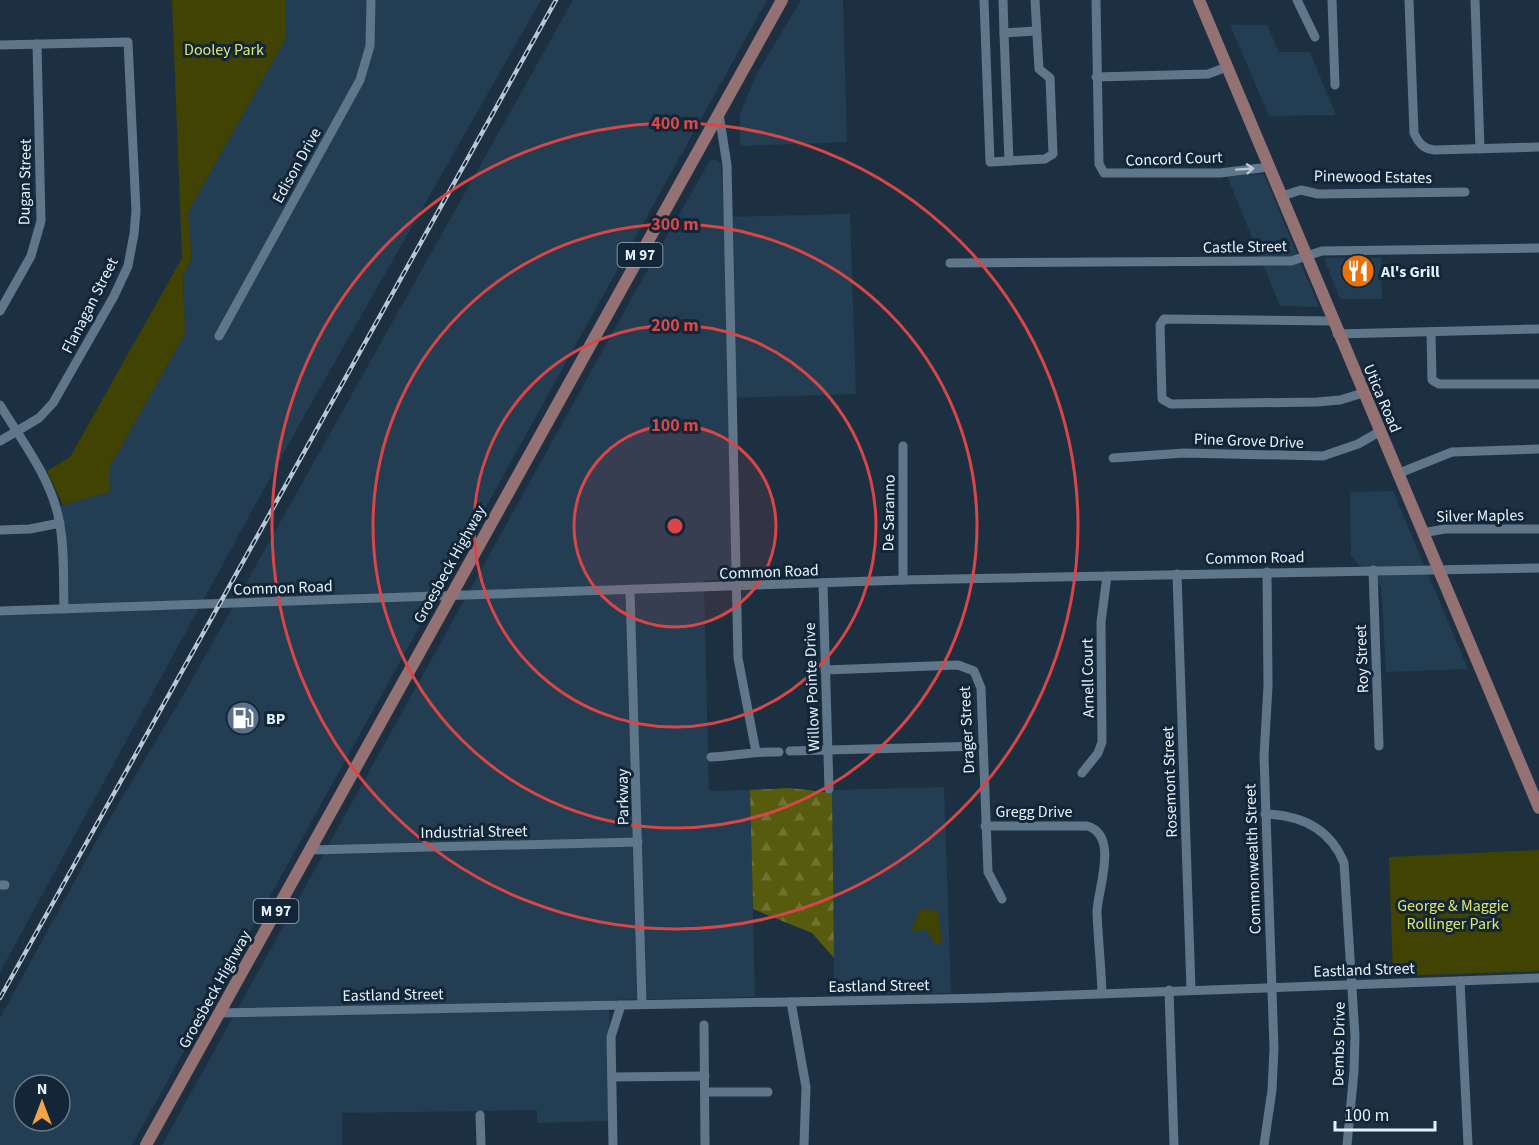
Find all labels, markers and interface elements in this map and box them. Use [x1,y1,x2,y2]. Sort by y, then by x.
park label: Dooley Park [184,39,264,61]
text: 400 m [651,111,699,136]
street label: Edison Drive [267,124,327,207]
street label: Dugan Street [13,138,37,225]
street label: Concord Court [1125,146,1224,172]
one-way arrow [1234,164,1254,175]
street label: Pinewood Estates [1314,165,1433,189]
text: 300 m [651,212,699,237]
street label: Castle Street [1203,235,1288,259]
road number: M 97 [618,243,662,267]
street label: Flanagan Street [56,253,124,357]
restaurant icon: Al's Grill [1340,253,1376,289]
place label: Al's Grill [1380,261,1440,283]
text: 200 m [651,313,699,338]
street label: Utica Road [1358,361,1406,436]
text: 100 m [651,413,699,438]
street label: Pine Grove Drive [1194,428,1304,454]
street label: De Saranno [877,474,901,552]
street label: Groesbeck Highway [408,501,492,627]
street label: Silver Maples [1436,504,1524,528]
centre of rings [665,516,685,536]
street label: Common Road [1205,546,1305,570]
street label: Common Road [719,559,819,585]
street label: Common Road [233,575,333,601]
street label: Willow Pointe Drive [799,622,825,752]
street label: Roy Street [1350,624,1374,693]
street label: Arnell Court [1076,637,1100,718]
street label: Drager Street [954,685,980,774]
fuel station icon: BP [225,700,261,736]
place label: BP [266,708,285,730]
street label: Rosemont Street [1157,725,1183,838]
street label: Parkway [611,768,634,826]
street label: Commonwealth Street [1239,783,1267,935]
street label: Gregg Drive [995,801,1073,823]
street label: Industrial Street [420,820,528,844]
park label: George & Maggie Rollinger Park [1397,895,1509,935]
road number: M 97 [254,899,298,923]
street label: Groesbeck Highway [173,926,257,1052]
street label: Eastland Street [1313,957,1416,983]
street label: Eastland Street [828,974,930,998]
street label: Eastland Street [342,983,444,1007]
street label: Dembs Drive [1327,1002,1351,1086]
north arrow [12,1073,72,1133]
text: N [37,1078,47,1100]
scale bar [1335,1094,1436,1132]
text: 100 m [1344,1103,1389,1128]

